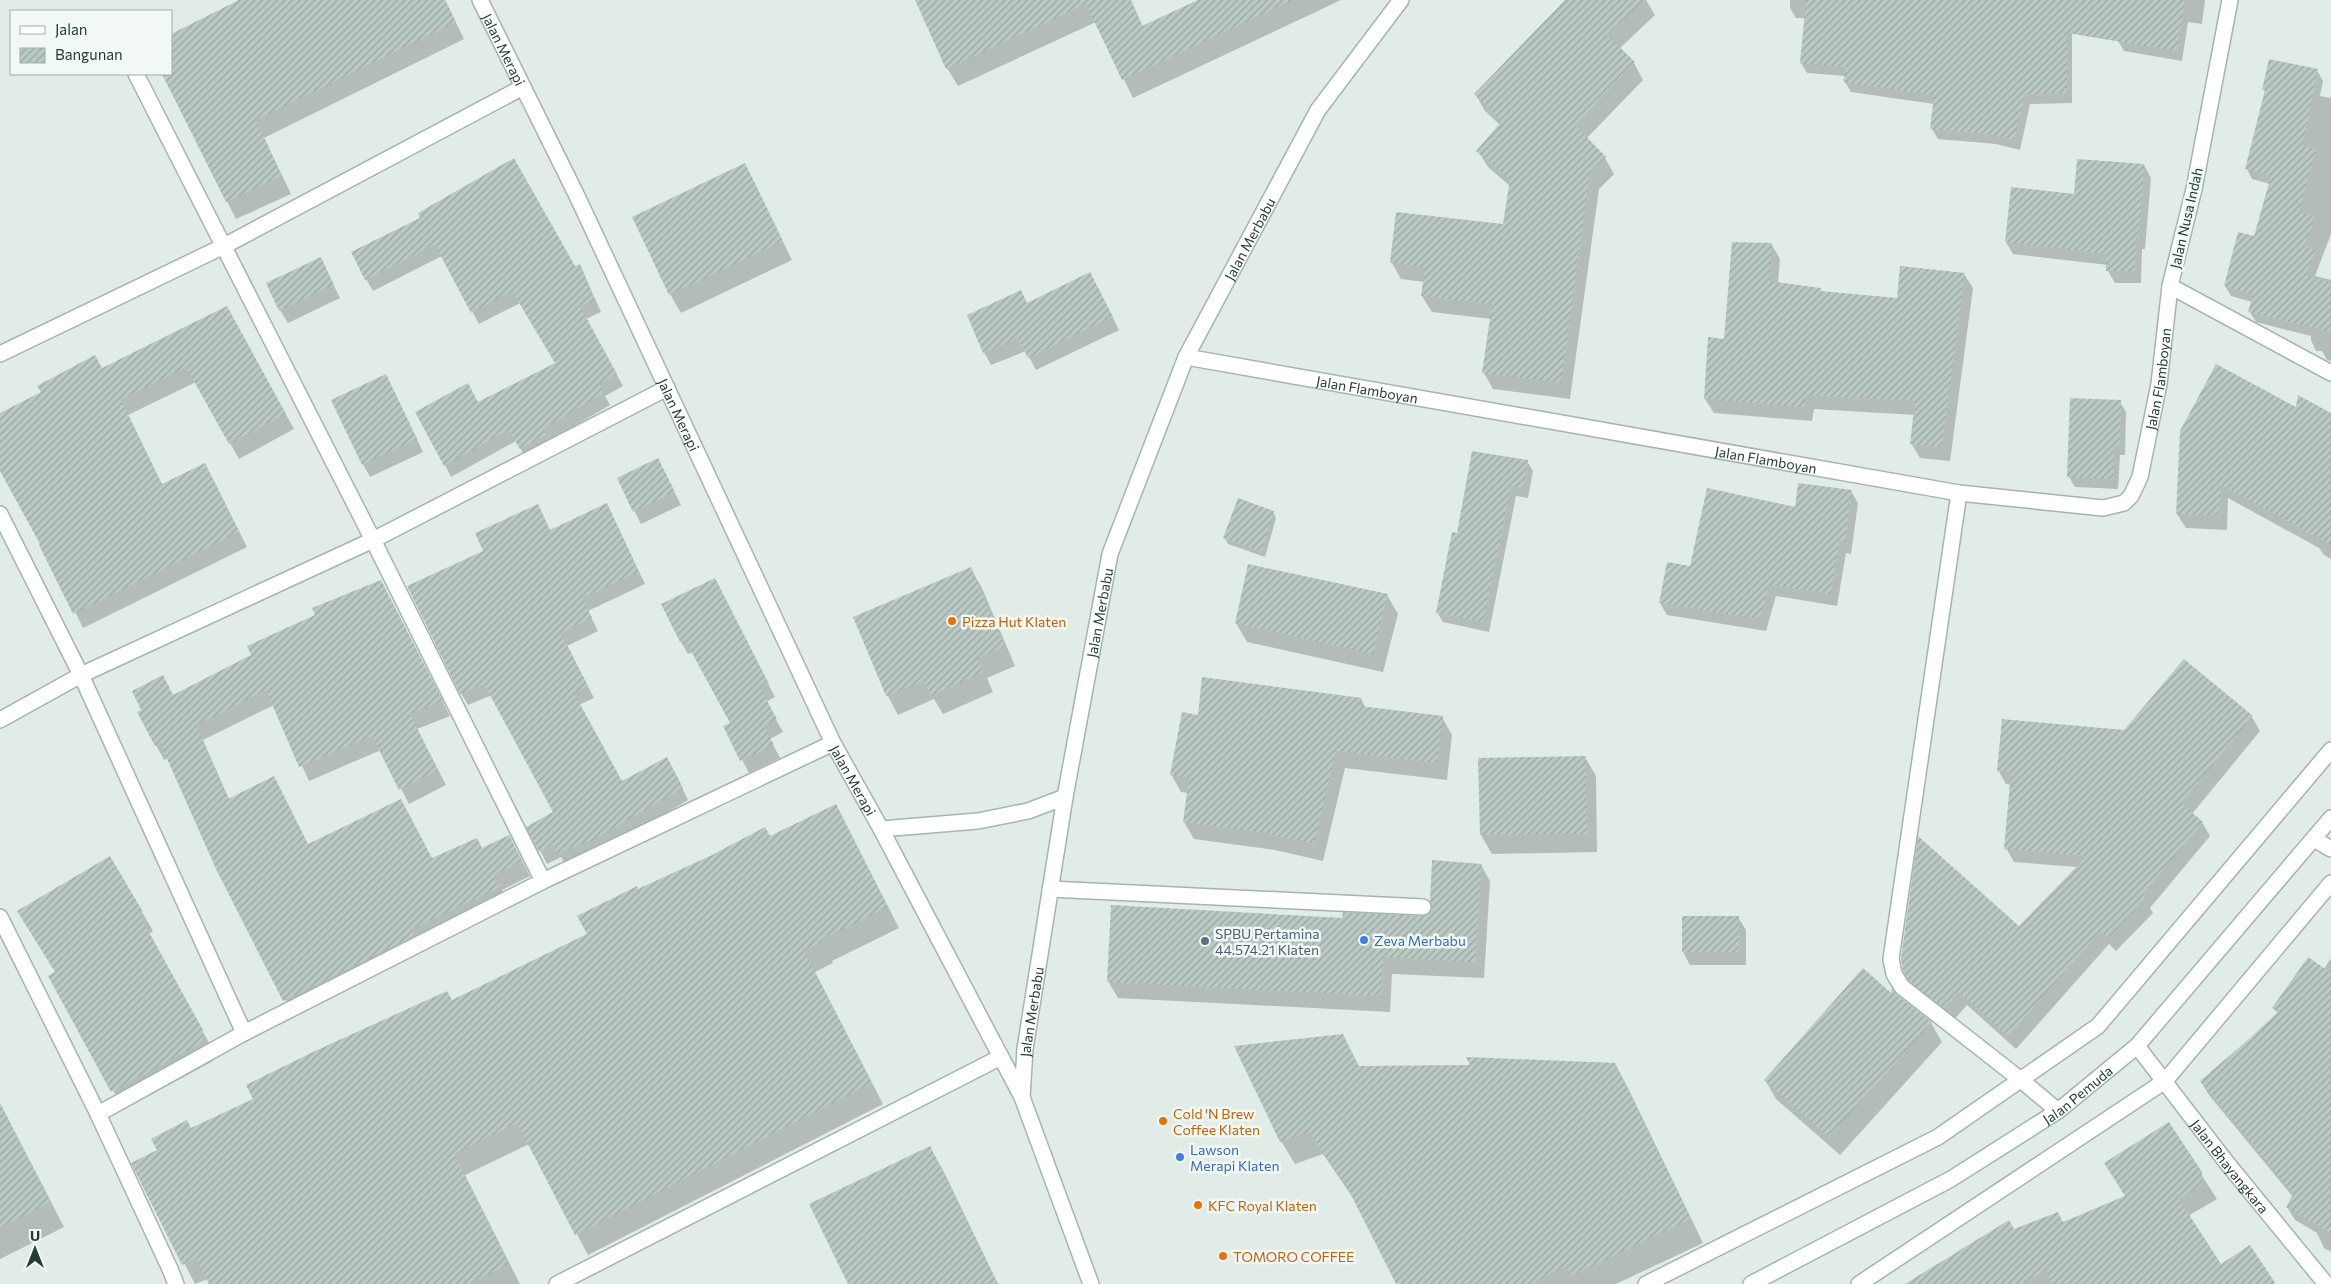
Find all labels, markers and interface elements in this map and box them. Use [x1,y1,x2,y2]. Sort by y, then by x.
legend [10,10,172,75]
street label: Jalan Merapi [479,10,529,88]
text: Jalan [55,20,87,38]
text: Bangunan [55,45,123,63]
street label: Jalan Nusa Indah [2166,166,2206,270]
street label: Jalan Merbabu [1220,195,1278,283]
street label: Jalan Flamboyan [2141,327,2174,431]
street label: Jalan Flamboyan [1315,372,1419,406]
street label: Jalan Merapi [655,375,704,454]
street label: Jalan Flamboyan [1714,442,1818,476]
street label: Jalan Merbabu [1082,566,1116,659]
place label: Pizza Hut Klaten [962,613,1066,630]
marker: Pizza Hut Klaten [946,615,958,627]
street label: Jalan Merapi [827,742,880,818]
place label: SPBU Pertamina 44.574.21 Klaten [1215,925,1320,958]
place label: Zeva Merbabu [1374,932,1466,949]
marker: Zeva Merbabu [1358,934,1370,946]
marker: SPBU Pertamina 44.574.21 Klaten [1199,935,1211,947]
street label: Jalan Merbabu [1016,966,1046,1057]
street label: Jalan Pemuda [2039,1062,2116,1127]
place label: Cold 'N Brew Coffee Klaten [1173,1105,1260,1138]
marker: Cold 'N Brew Coffee Klaten [1157,1115,1169,1127]
street label: Jalan Bhayangkara [2188,1116,2273,1216]
place label: Lawson Merapi Klaten [1190,1141,1279,1174]
marker: Lawson Merapi Klaten [1174,1151,1186,1163]
place label: KFC Royal Klaten [1208,1197,1317,1214]
marker: KFC Royal Klaten [1192,1199,1204,1211]
north arrow [10,1224,60,1274]
text: U [30,1227,40,1244]
place label: TOMORO COFFEE [1233,1248,1354,1265]
marker: TOMORO COFFEE [1217,1250,1229,1262]

